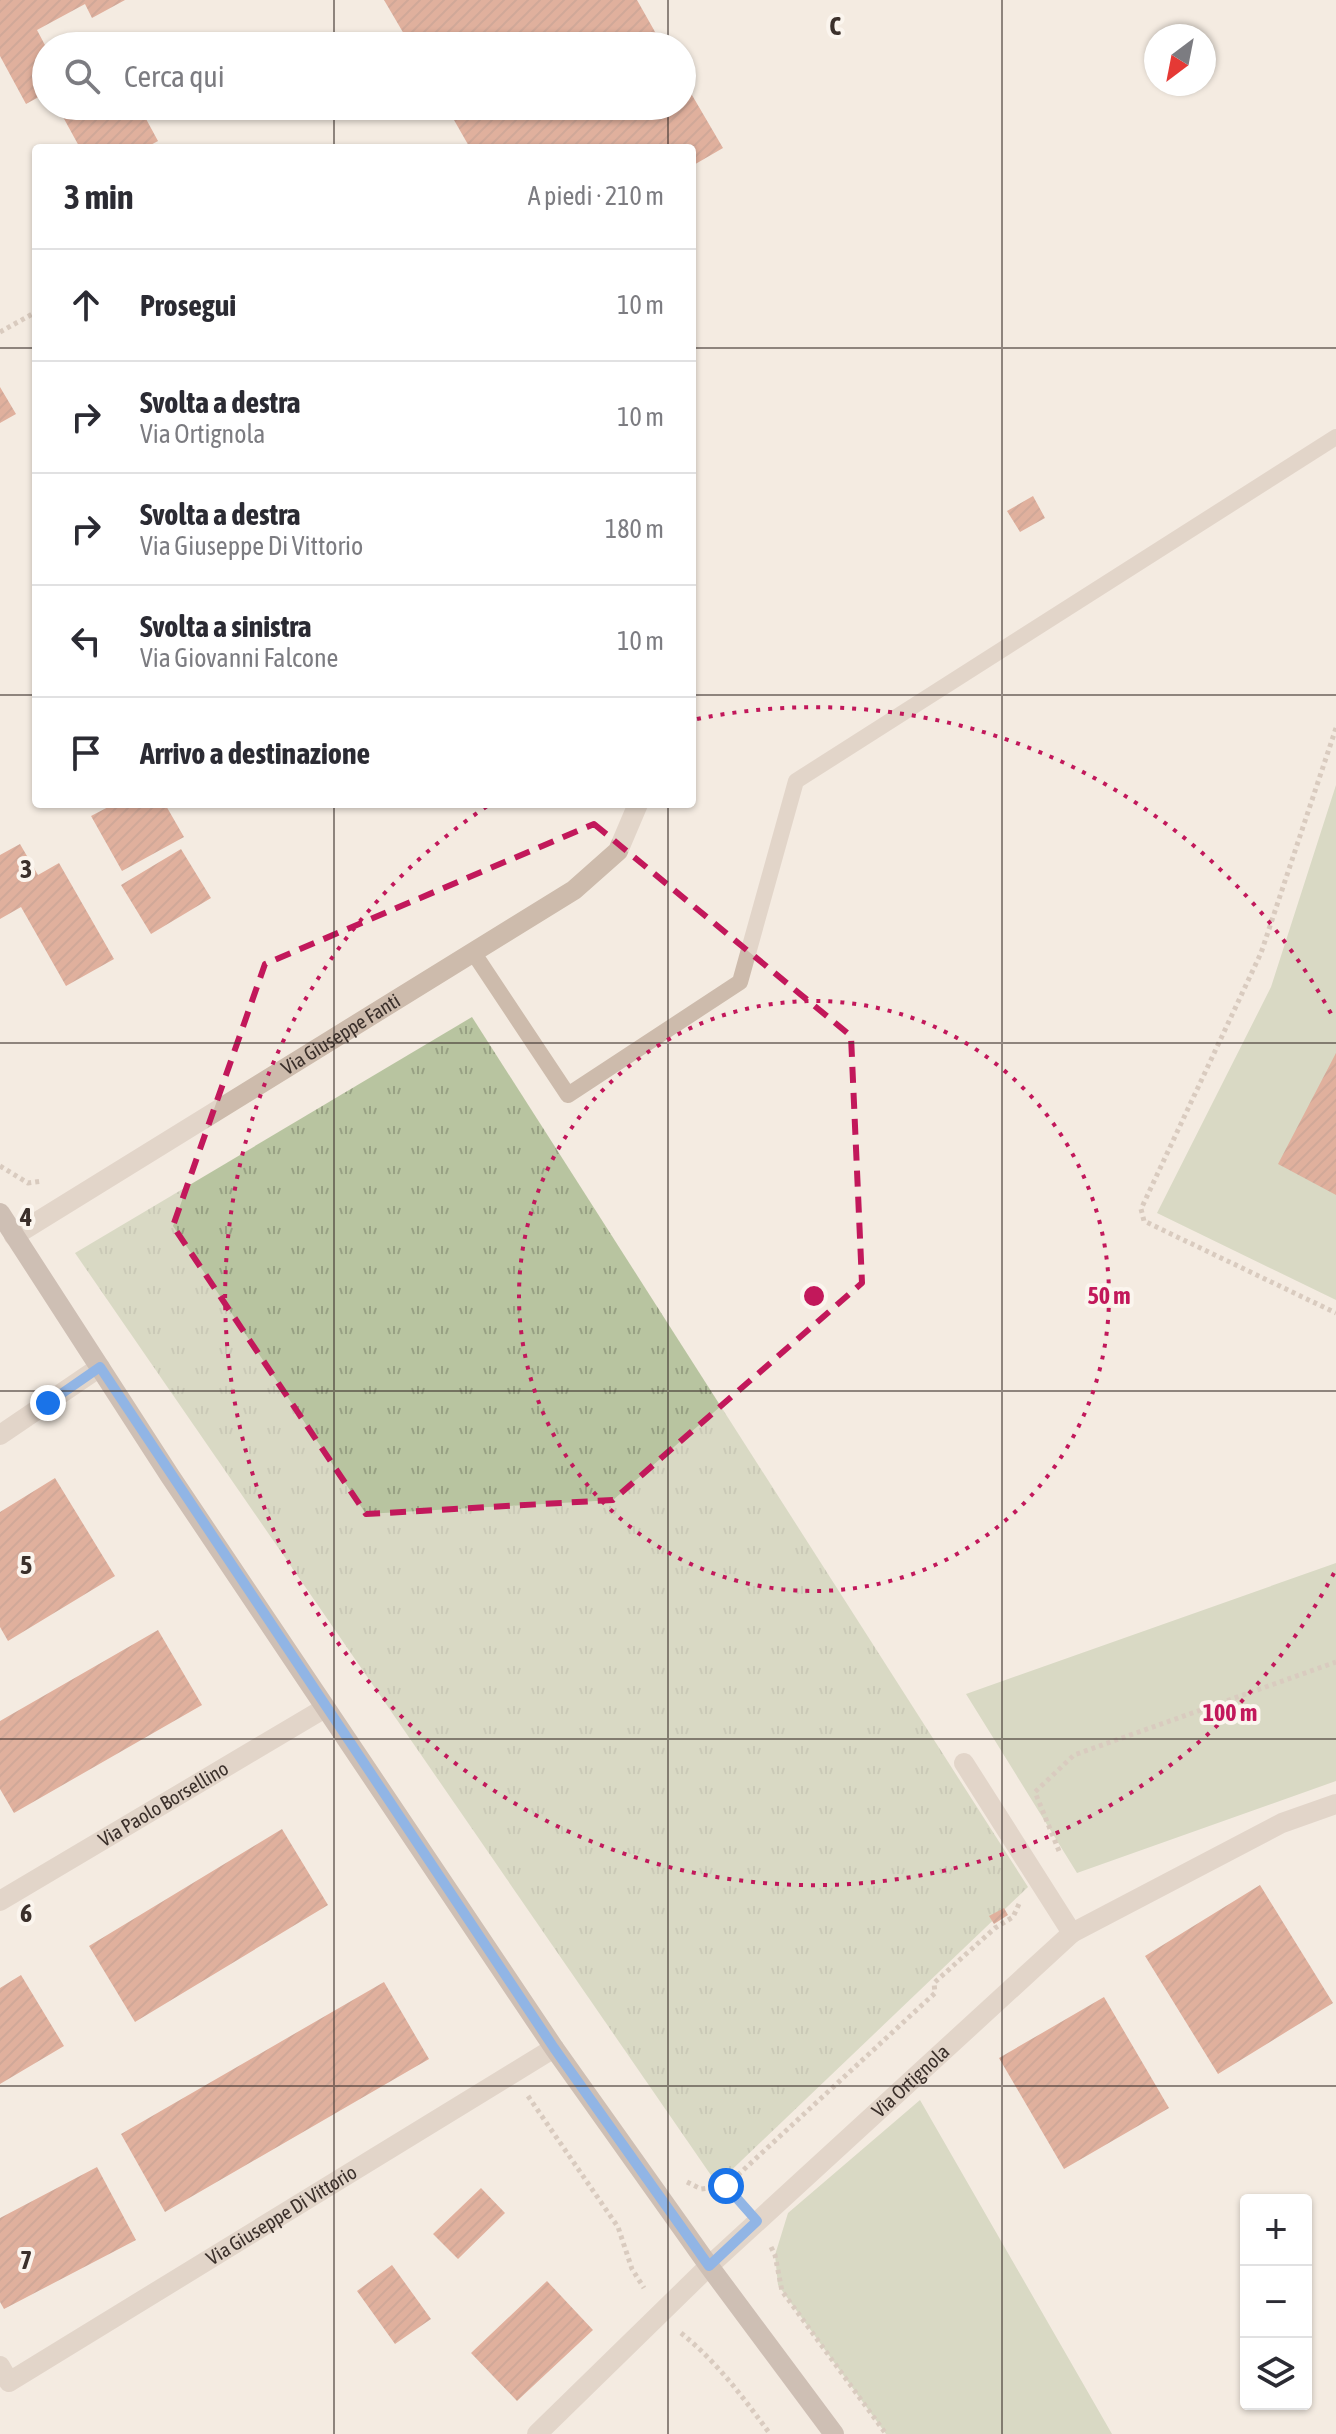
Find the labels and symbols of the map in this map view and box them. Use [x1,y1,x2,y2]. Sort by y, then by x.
text: C [829,11,841,41]
north arrow [1144,24,1216,96]
text: 3 [20,854,32,884]
street label: Via Giuseppe Fanti [277,988,404,1079]
text: 4 [19,1202,32,1232]
centre of rings [800,1282,828,1310]
text: 50 m [1087,1282,1131,1309]
route end [30,1385,66,1421]
text: 5 [20,1550,32,1580]
text: 100 m [1203,1699,1257,1726]
street label: Via Paolo Borsellino [94,1756,232,1851]
text: 6 [20,1898,32,1928]
street label: Via Ortignola [867,2040,954,2122]
street label: Via Giuseppe Di Vittorio [202,2160,361,2269]
route start [708,2168,744,2204]
text: 7 [20,2245,32,2275]

